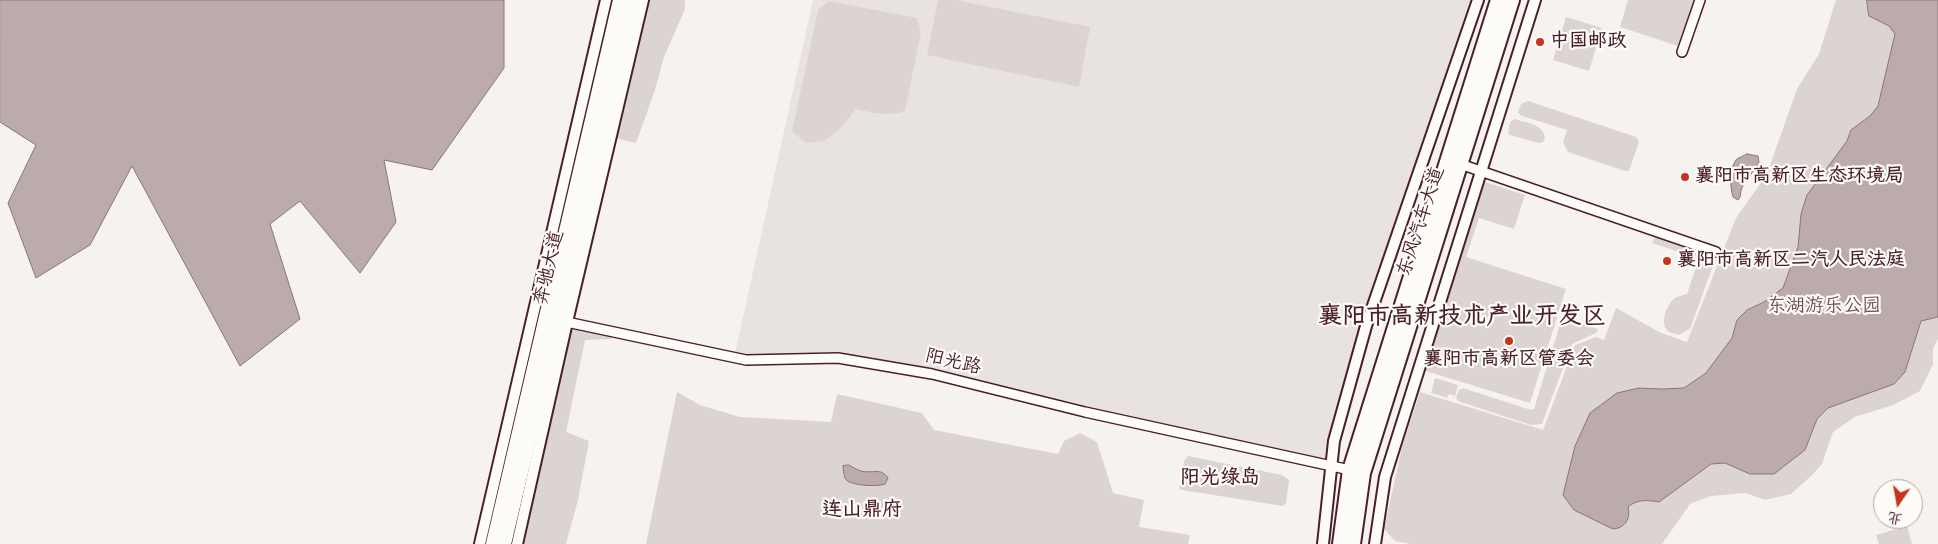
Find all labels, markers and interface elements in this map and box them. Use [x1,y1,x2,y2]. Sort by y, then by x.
place label: 中国邮政 [1550,31,1626,53]
marker: 中国邮政 [1534,36,1546,48]
street label: 东风汽车大道 [1394,164,1450,280]
place label: 襄阳市高新区生态环境局 [1695,166,1904,188]
marker: 襄阳市高新区生态环境局 [1679,171,1691,183]
street label: 奔驰大道 [530,228,570,308]
place label: 襄阳市高新区二汽人民法庭 [1677,250,1905,272]
marker: 襄阳市高新区二汽人民法庭 [1661,255,1673,267]
park label: 东湖游乐公园 [1767,296,1881,318]
district label: 襄阳市高新技术产业开发区 [1318,304,1606,332]
marker: 襄阳市高新区管委会 [1503,335,1515,347]
street label: 阳光路 [923,345,983,381]
place label: 襄阳市高新区管委会 [1424,349,1594,371]
district label: 阳光绿岛 [1180,467,1260,491]
north arrow [1873,479,1923,529]
district label: 连山鼎府 [822,499,902,523]
text: 北 [1886,506,1904,529]

